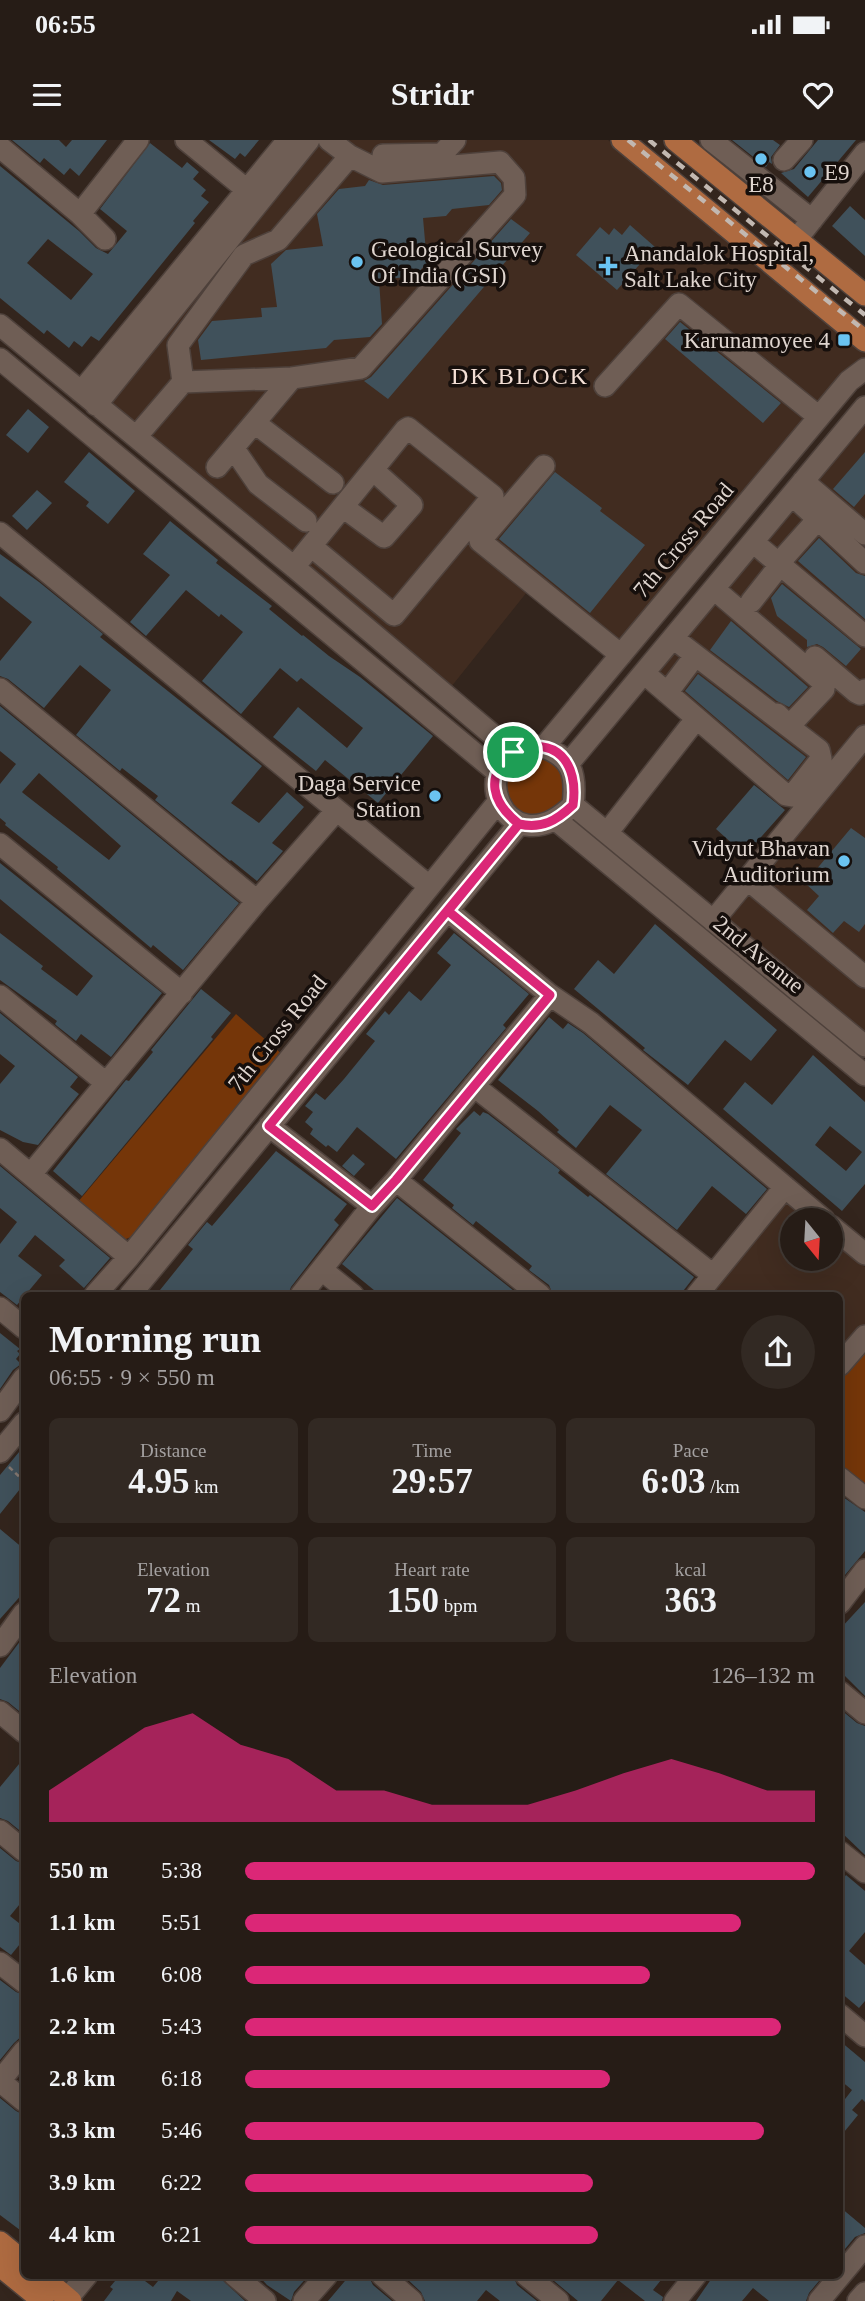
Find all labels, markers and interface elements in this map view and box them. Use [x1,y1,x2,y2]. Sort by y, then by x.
text: 06:55 [35,10,96,39]
icon: menu [28,76,66,114]
text: Stridr [391,76,474,112]
icon: heart [799,76,837,114]
marker: E8 [753,151,769,167]
place label: E9 [824,160,850,185]
marker: E9 [802,164,818,180]
place label: E8 [748,172,774,197]
place label: Geological Survey Of India (GSI) [371,237,543,288]
place label: Anandalok Hospital, Salt Lake City [624,241,814,292]
marker: Geological Survey Of India (GSI) [349,254,365,270]
marker: Anandalok Hospital, Salt Lake City [598,256,618,276]
place label: Karunamoyee 4 [684,328,830,353]
marker: Karunamoyee 4 [836,332,852,348]
district label: DK BLOCK [451,363,589,389]
street label: 7th Cross Road [628,478,739,603]
pin [483,722,543,782]
icon: arrive [494,733,532,771]
place label: Daga Service Station [298,771,421,822]
marker: Daga Service Station [427,788,443,804]
place label: Vidyut Bhavan Auditorium [691,836,830,887]
marker: Vidyut Bhavan Auditorium [836,853,852,869]
street label: 2nd Avenue [709,910,809,998]
street label: 7th Cross Road [223,970,332,1096]
north arrow [780,1208,844,1270]
map controls [780,1208,843,1271]
button: share [741,1315,815,1389]
text: Morning run [49,1318,261,1360]
text: 06:55 · 9 × 550 m [49,1365,215,1390]
text: Distance [140,1440,207,1461]
text: Time [412,1440,452,1461]
text: Pace [673,1440,709,1461]
text: 4.95 [128,1462,189,1501]
text: 29:57 [391,1462,473,1501]
text: 6:03 [641,1462,706,1501]
text: km [189,1476,218,1497]
text: /km [706,1476,740,1497]
text: Elevation [137,1559,210,1580]
text: Heart rate [394,1559,470,1580]
text: kcal [675,1559,706,1580]
text: 72 [146,1581,181,1620]
text: 150 [386,1581,439,1620]
text: 363 [664,1581,717,1620]
text: m [181,1595,201,1616]
text: bpm [439,1595,478,1616]
text: Elevation [49,1663,137,1688]
text: 126–132 m [711,1663,815,1688]
text: 550 m [49,1858,108,1883]
text: 5:38 [161,1858,202,1883]
text: 1.1 km [49,1910,115,1935]
text: 5:51 [161,1910,202,1935]
text: 1.6 km [49,1962,115,1987]
text: 6:08 [161,1962,202,1987]
text: 2.2 km [49,2014,115,2039]
text: 5:43 [161,2014,202,2039]
text: 2.8 km [49,2066,115,2091]
text: 6:18 [161,2066,202,2091]
text: 3.3 km [49,2118,115,2143]
text: 5:46 [161,2118,202,2143]
text: 3.9 km [49,2170,115,2195]
text: 6:22 [161,2170,202,2195]
text: 4.4 km [49,2222,115,2247]
text: 6:21 [161,2222,202,2247]

